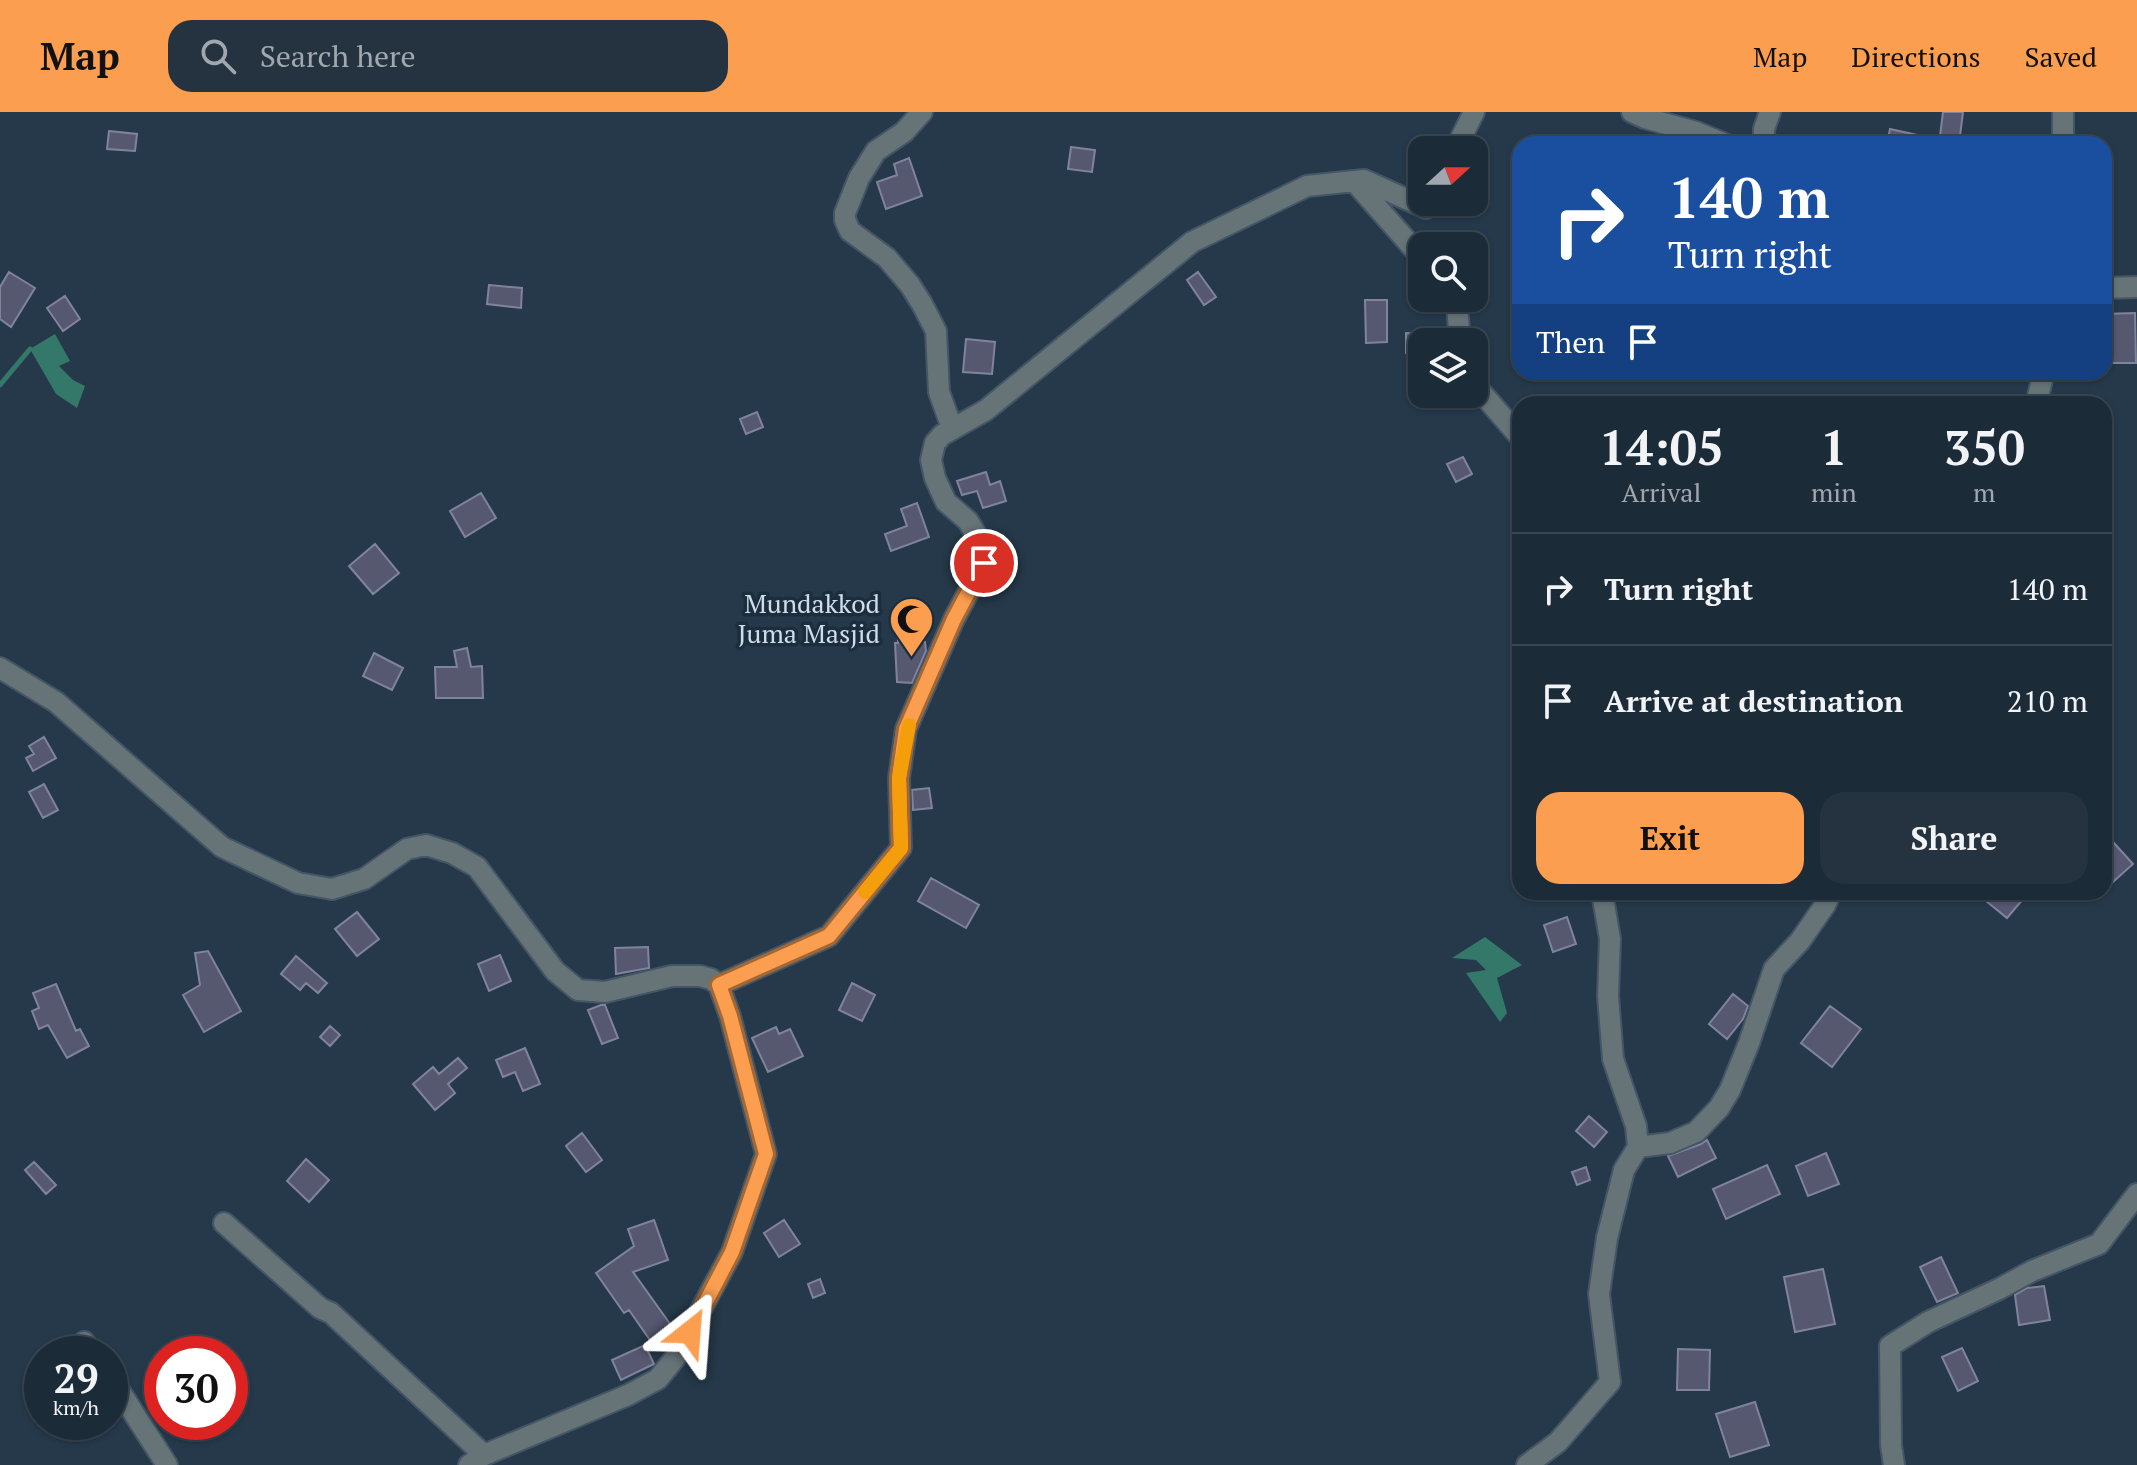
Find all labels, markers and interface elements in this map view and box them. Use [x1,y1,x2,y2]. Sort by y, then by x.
search box [168,20,728,92]
text: Map [40,31,120,81]
icon: search [196,34,240,78]
text: Search here [260,36,416,76]
text: Map [1753,38,1807,75]
text: Directions [1851,38,1981,75]
text: Saved [2025,38,2097,75]
north arrow [1408,136,1488,216]
map controls [1408,136,1488,408]
text: 140 m [1668,160,1830,234]
icon: right [1536,168,1640,272]
text: Turn right [1668,231,1832,278]
button: search [1408,232,1488,312]
icon: arrive [1621,320,1665,364]
text: Then [1536,322,1605,362]
button: layers [1408,328,1488,408]
text: 14:05 [1599,415,1724,479]
text: 1 [1820,415,1847,479]
text: 350 [1944,415,2025,479]
text: Arrival [1622,475,1701,509]
text: min [1811,475,1857,509]
text: m [1973,475,1996,509]
pin [950,529,1018,597]
icon: arrive [962,541,1006,585]
icon: right [1536,567,1580,611]
text: Turn right [1604,569,1753,609]
text: 140 m [2007,569,2088,609]
place label: Mundakkod Juma Masjid [738,586,880,650]
mosque icon: Mundakkod Juma Masjid [887,595,935,658]
icon: arrive [1536,679,1580,723]
text: Arrive at destination [1604,681,1903,721]
text: 210 m [2007,681,2088,721]
button: Exit [1536,792,1804,884]
button: Share [1820,792,2088,884]
position arrow [648,1290,732,1374]
speed limit sign: 30 [144,1336,248,1440]
text: 29 [53,1351,99,1404]
text: km/h [53,1394,99,1421]

